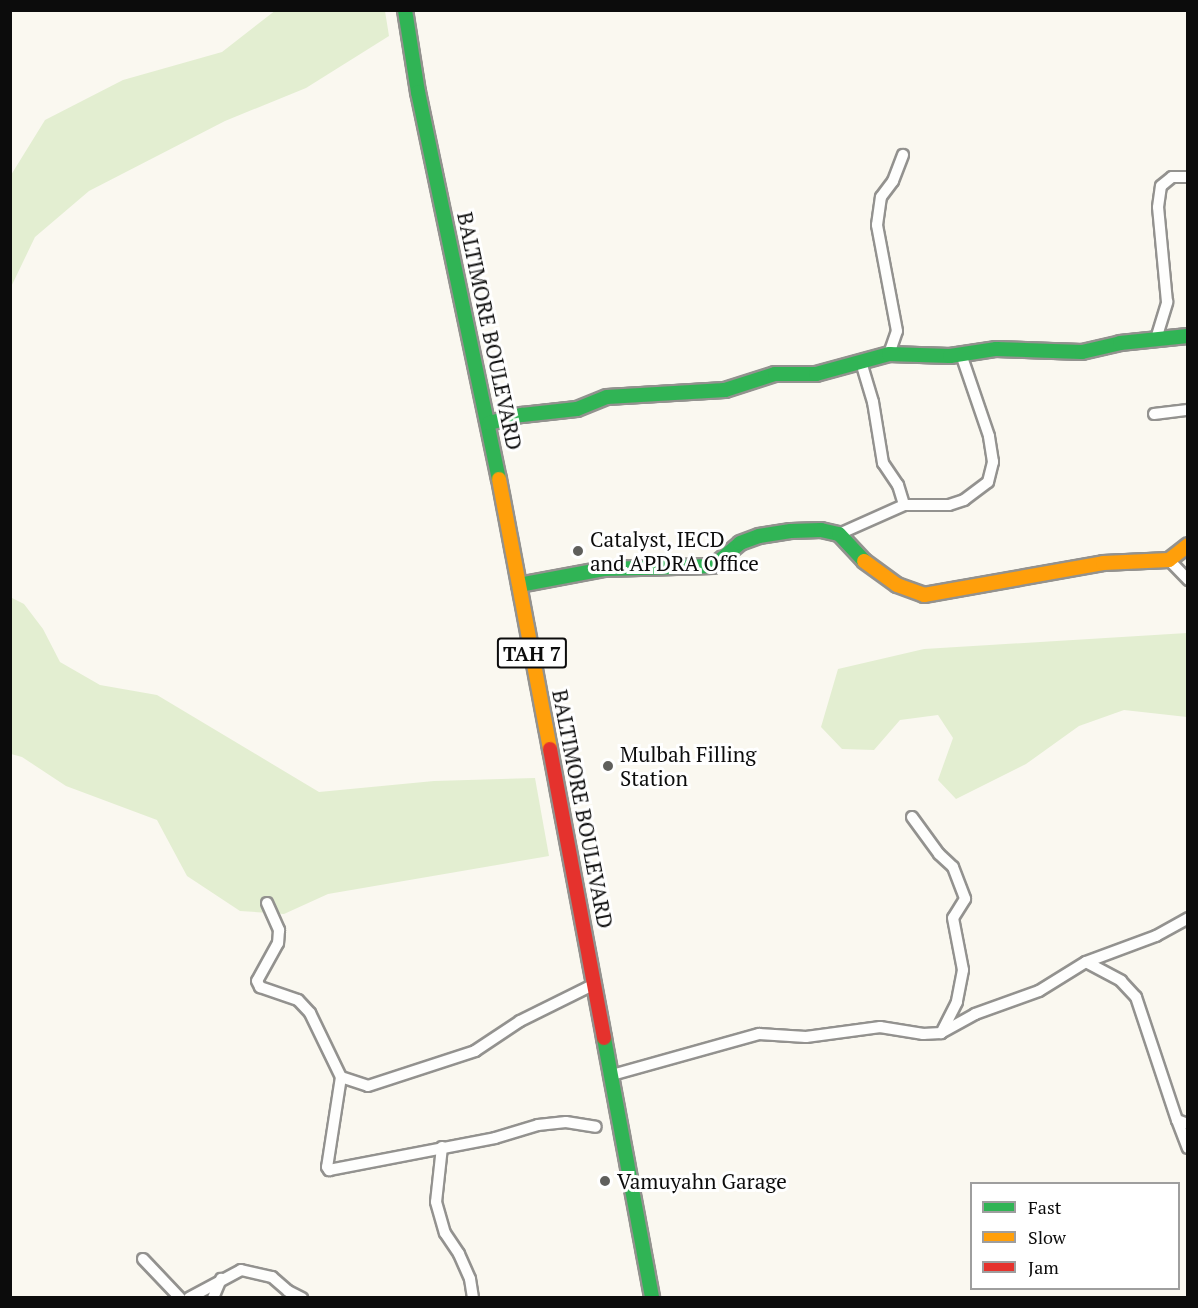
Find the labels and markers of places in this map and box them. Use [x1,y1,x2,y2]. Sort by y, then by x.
place label: Catalyst, IECD and APDRA Office [590,526,760,576]
marker: Catalyst, IECD and APDRA Office [571,544,585,558]
place label: Mulbah Filling Station [620,741,756,791]
marker: Mulbah Filling Station [601,759,615,773]
place label: Vamuyahn Garage [617,1168,787,1194]
marker: Vamuyahn Garage [598,1174,612,1188]

